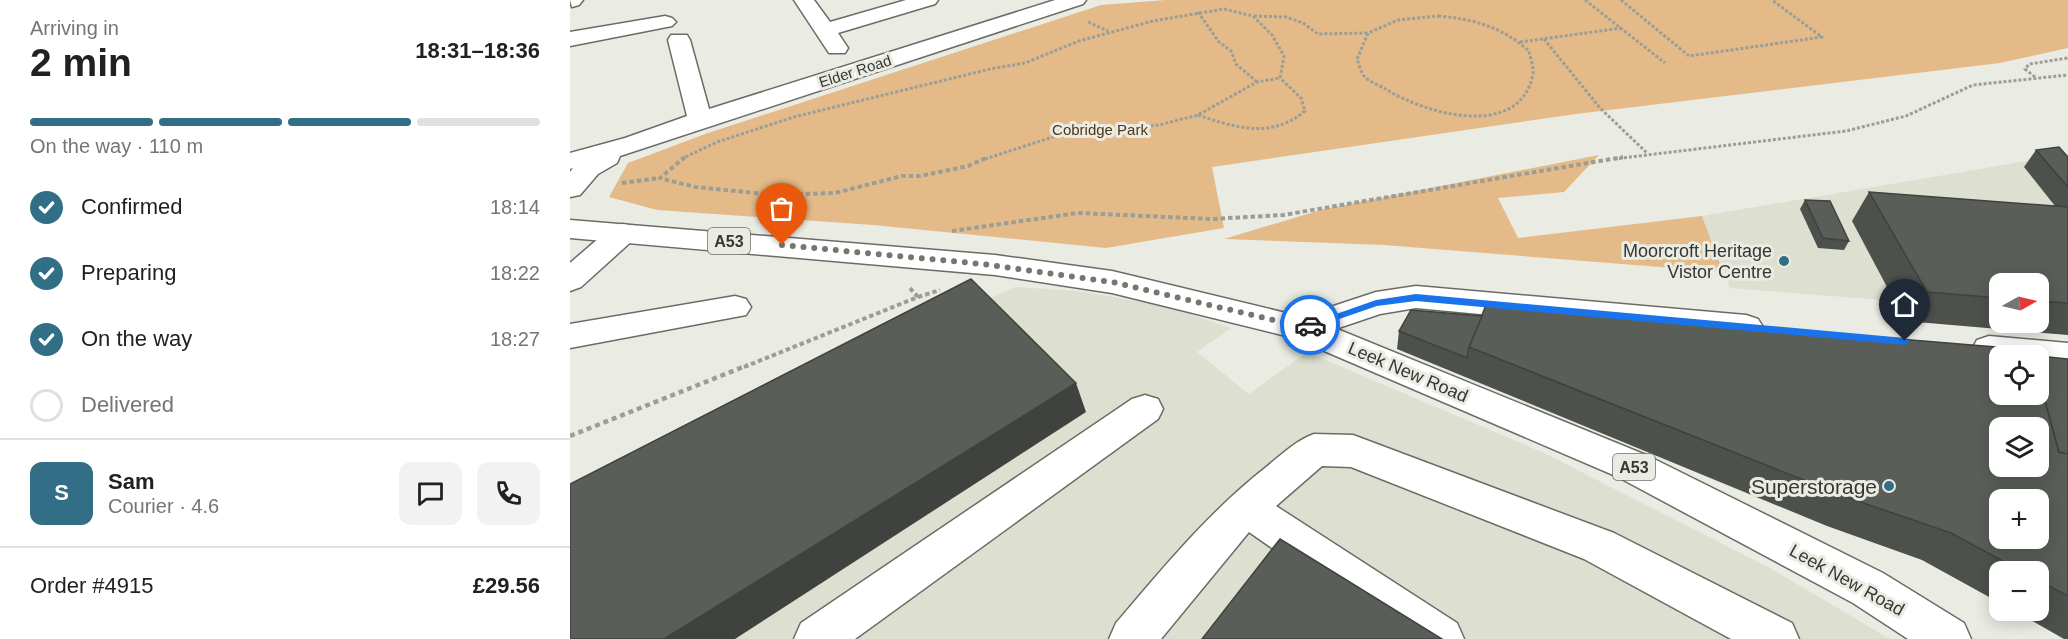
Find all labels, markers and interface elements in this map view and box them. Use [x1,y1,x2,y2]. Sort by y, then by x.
text: Arriving in [30,17,119,39]
text: 18:31–18:36 [415,38,540,63]
text: 2 min [30,41,132,84]
street label: Elder Road [817,51,893,91]
park label: Cobridge Park [1052,121,1148,138]
text: On the way · 110 m [30,135,203,157]
pin [756,183,807,245]
icon: check [30,191,63,224]
icon: bag [765,192,798,225]
text: Confirmed [81,194,182,219]
text: 18:14 [490,196,540,218]
road number: A53 [708,228,750,254]
place label: Moorcroft Heritage Vistor Centre [1623,241,1772,282]
marker: Moorcroft Heritage Vistor Centre [1777,254,1791,268]
icon: check [30,257,63,290]
text: Preparing [81,260,176,285]
text: 18:22 [490,262,540,284]
north arrow [1989,273,2049,333]
map controls [1989,273,2049,621]
pin [1879,279,1930,341]
icon: home [1888,288,1921,321]
courier [1280,295,1340,355]
icon: car [1294,309,1327,342]
icon: check [30,323,63,356]
text: On the way [81,326,192,351]
text: 18:27 [490,328,540,350]
street label: Leek New Road [1345,338,1471,406]
button: locate [1989,345,2049,405]
text: Delivered [81,392,174,417]
button: layers [1989,417,2049,477]
road number: A53 [1613,454,1655,480]
button: chat [399,462,462,525]
button: phone [477,462,540,525]
text: Sam [108,469,154,494]
place label: Superstorage [1751,475,1877,498]
marker: Superstorage [1882,479,1896,493]
text: S [54,480,69,505]
button: + [1989,489,2049,549]
text: Courier · 4.6 [108,495,219,517]
street label: Leek New Road [1786,540,1908,620]
button: − [1989,561,2049,621]
text: Order #4915 [30,573,154,598]
text: £29.56 [473,573,540,598]

